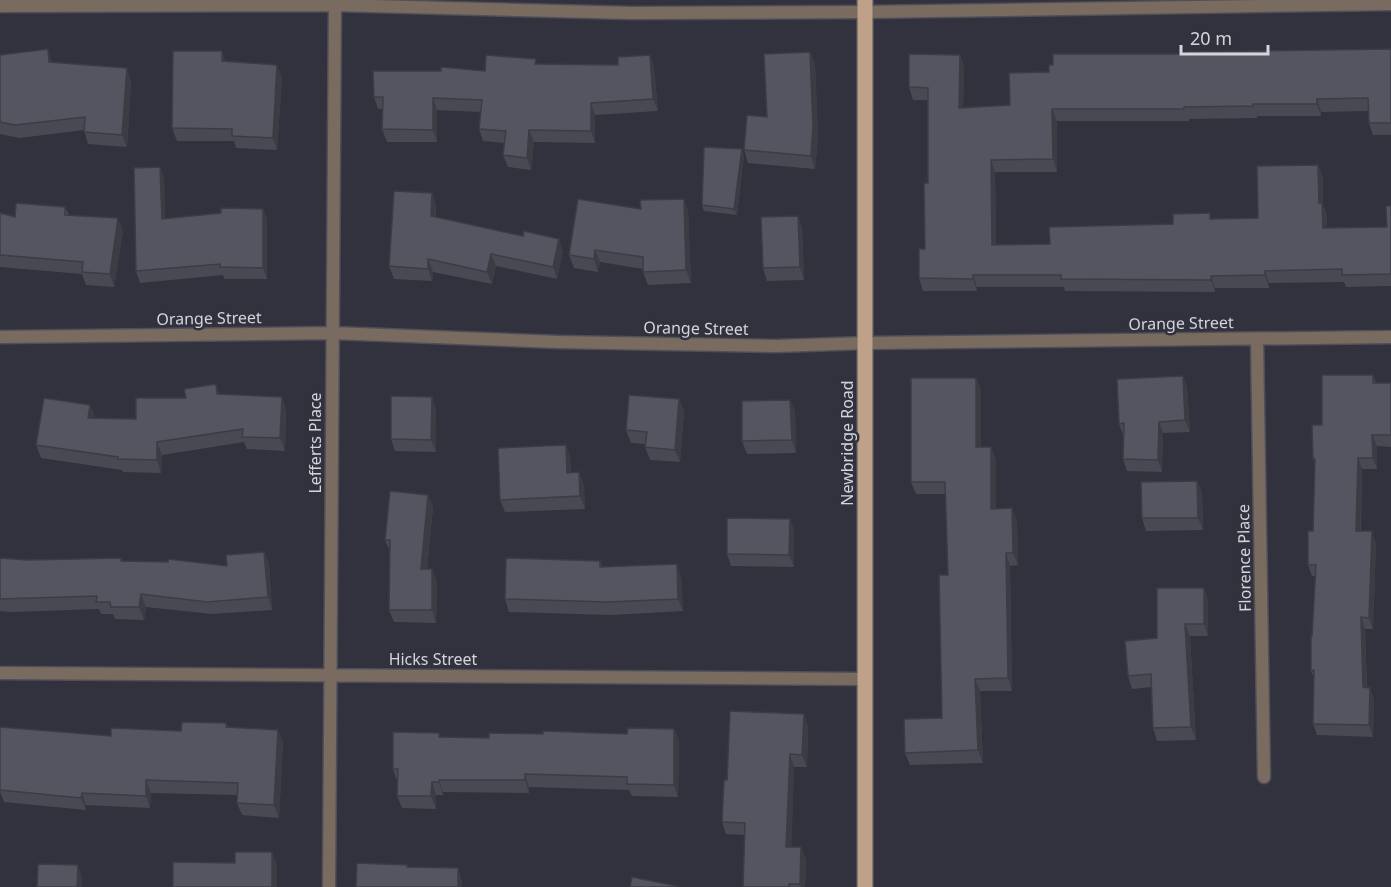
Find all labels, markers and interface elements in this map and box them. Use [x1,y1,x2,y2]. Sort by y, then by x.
scale bar [1181,18,1268,56]
text: 20 m [1190,26,1232,50]
street label: Orange Street [156,306,262,330]
street label: Orange Street [1128,311,1234,335]
street label: Orange Street [643,316,749,340]
street label: Newbridge Road [836,380,858,506]
street label: Lefferts Place [304,392,326,494]
street label: Florence Place [1232,504,1256,612]
street label: Hicks Street [389,648,478,670]

